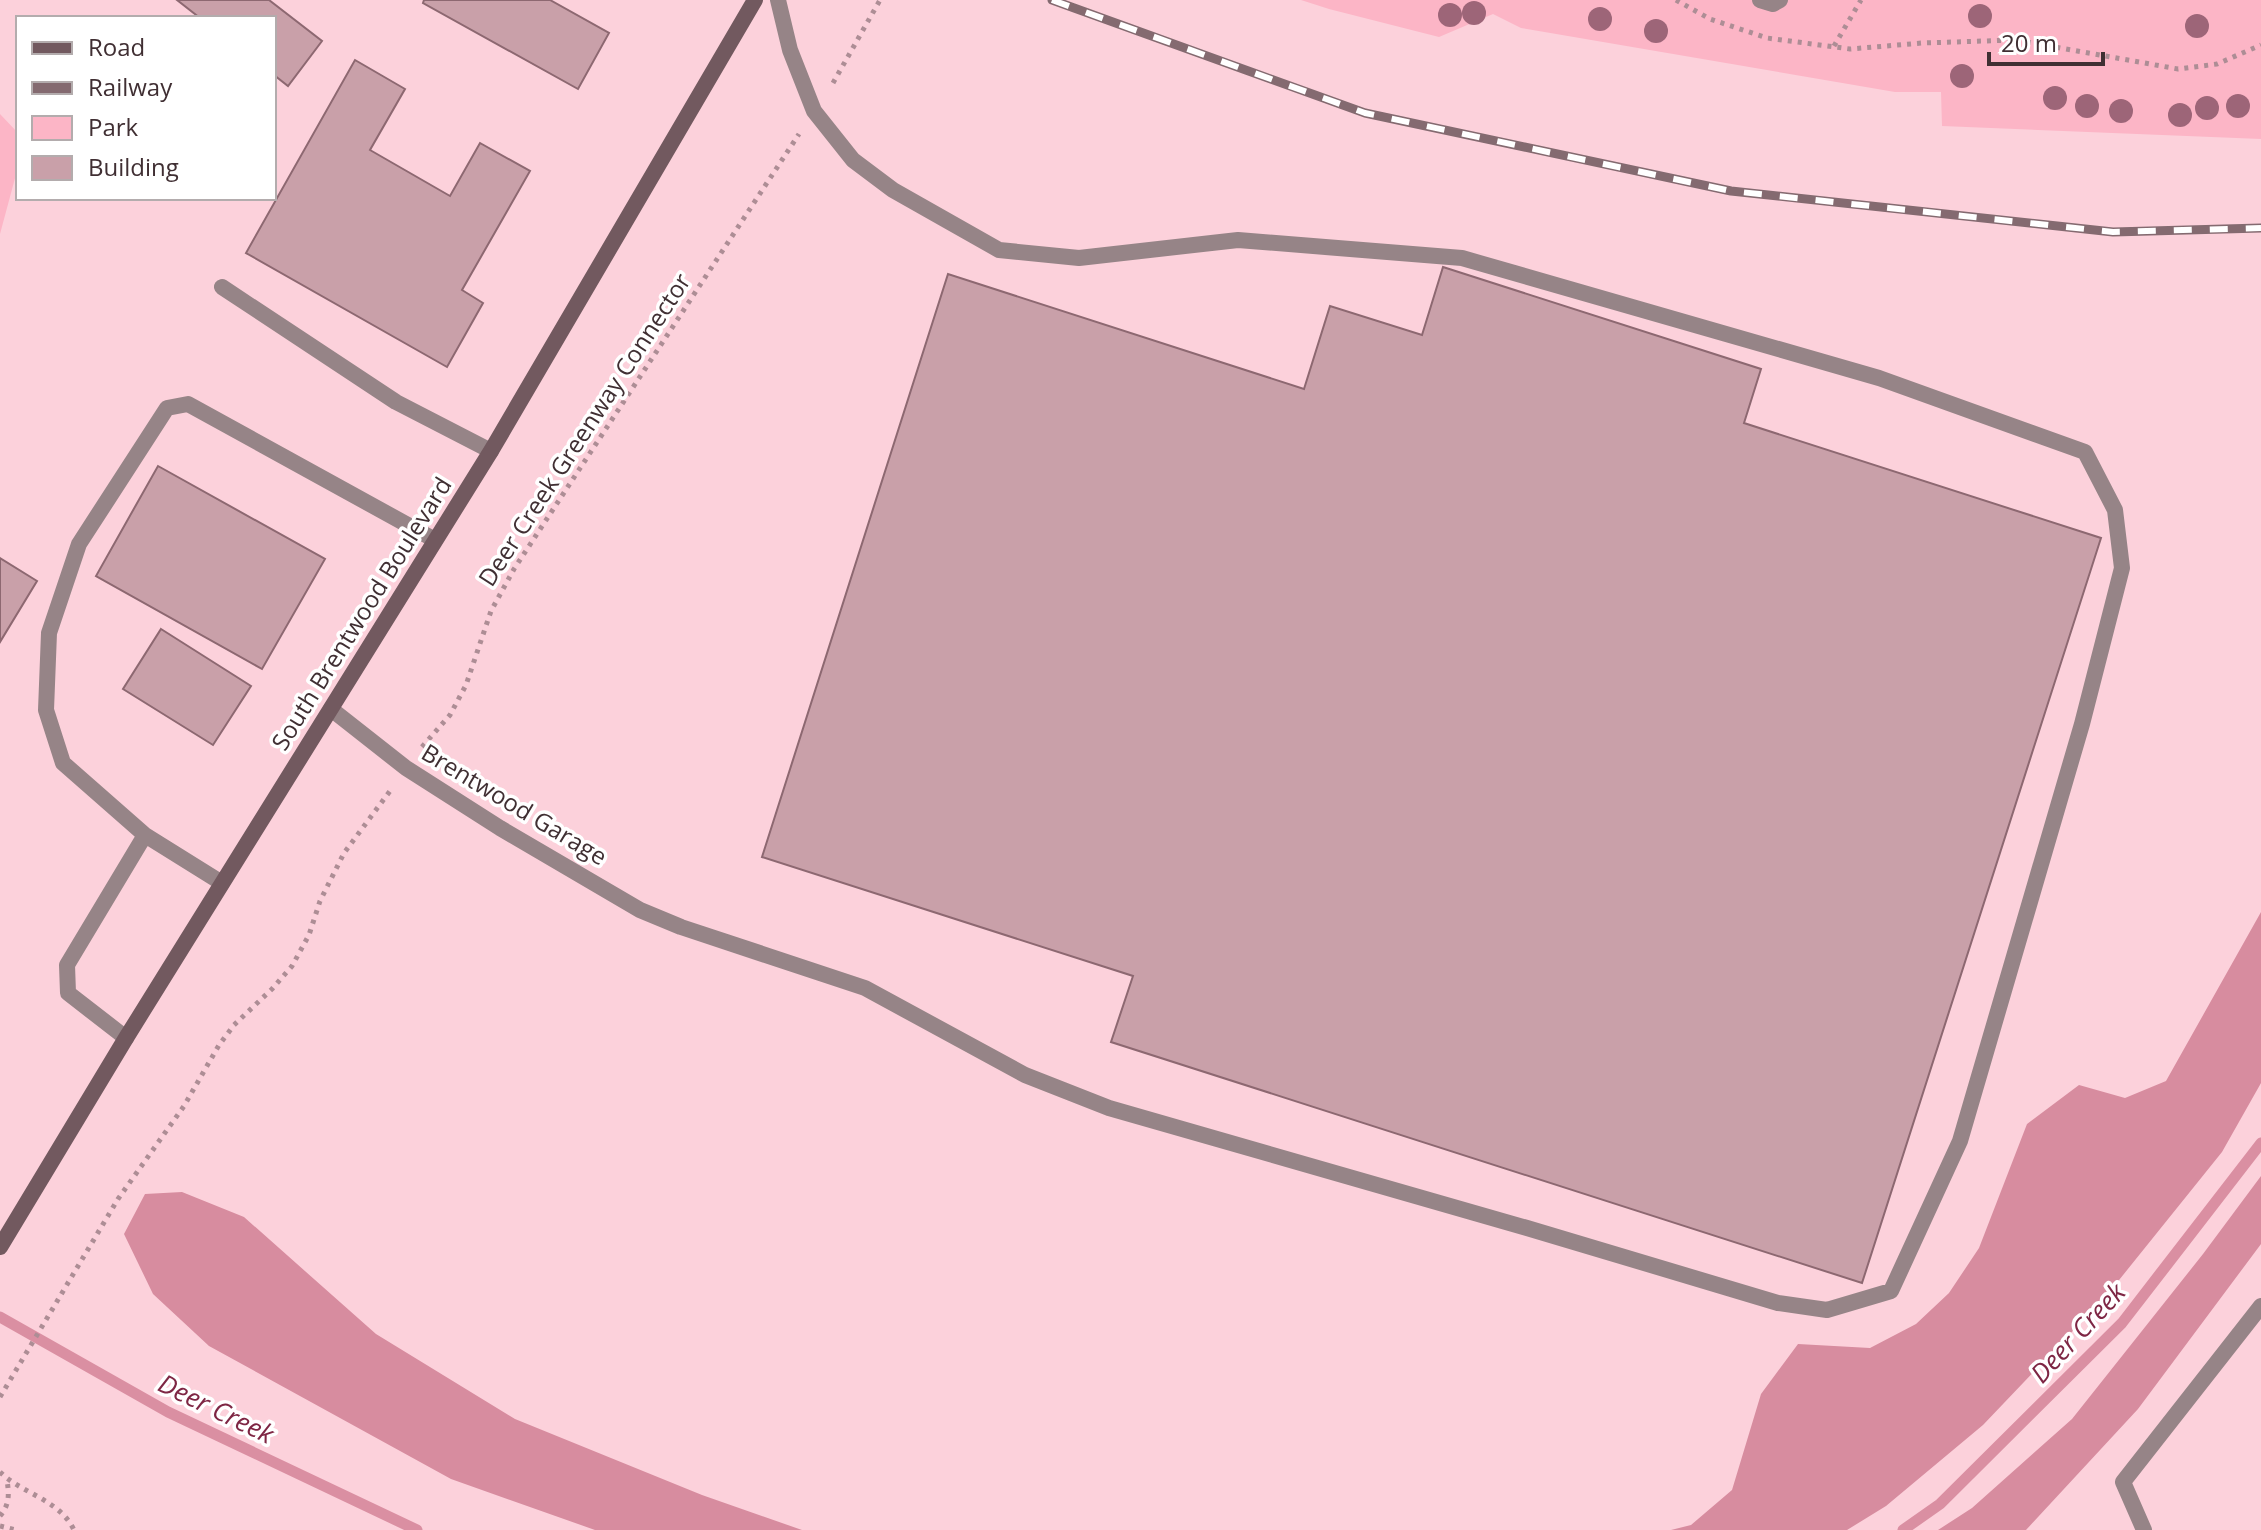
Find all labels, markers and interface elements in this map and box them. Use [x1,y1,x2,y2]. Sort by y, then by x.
legend [16,16,276,200]
scale bar [1989,16,2103,66]
text: 20 m [2001,26,2057,59]
text: Road [88,30,145,63]
text: Railway [88,70,173,103]
text: Park [88,110,139,143]
text: Building [88,150,179,183]
street label: Deer Creek Greenway Connector [470,266,698,592]
street label: South Brentwood Boulevard [263,470,459,756]
street label: Brentwood Garage [416,735,614,872]
water label: Deer Creek [2022,1274,2134,1390]
water label: Deer Creek [153,1365,281,1452]

